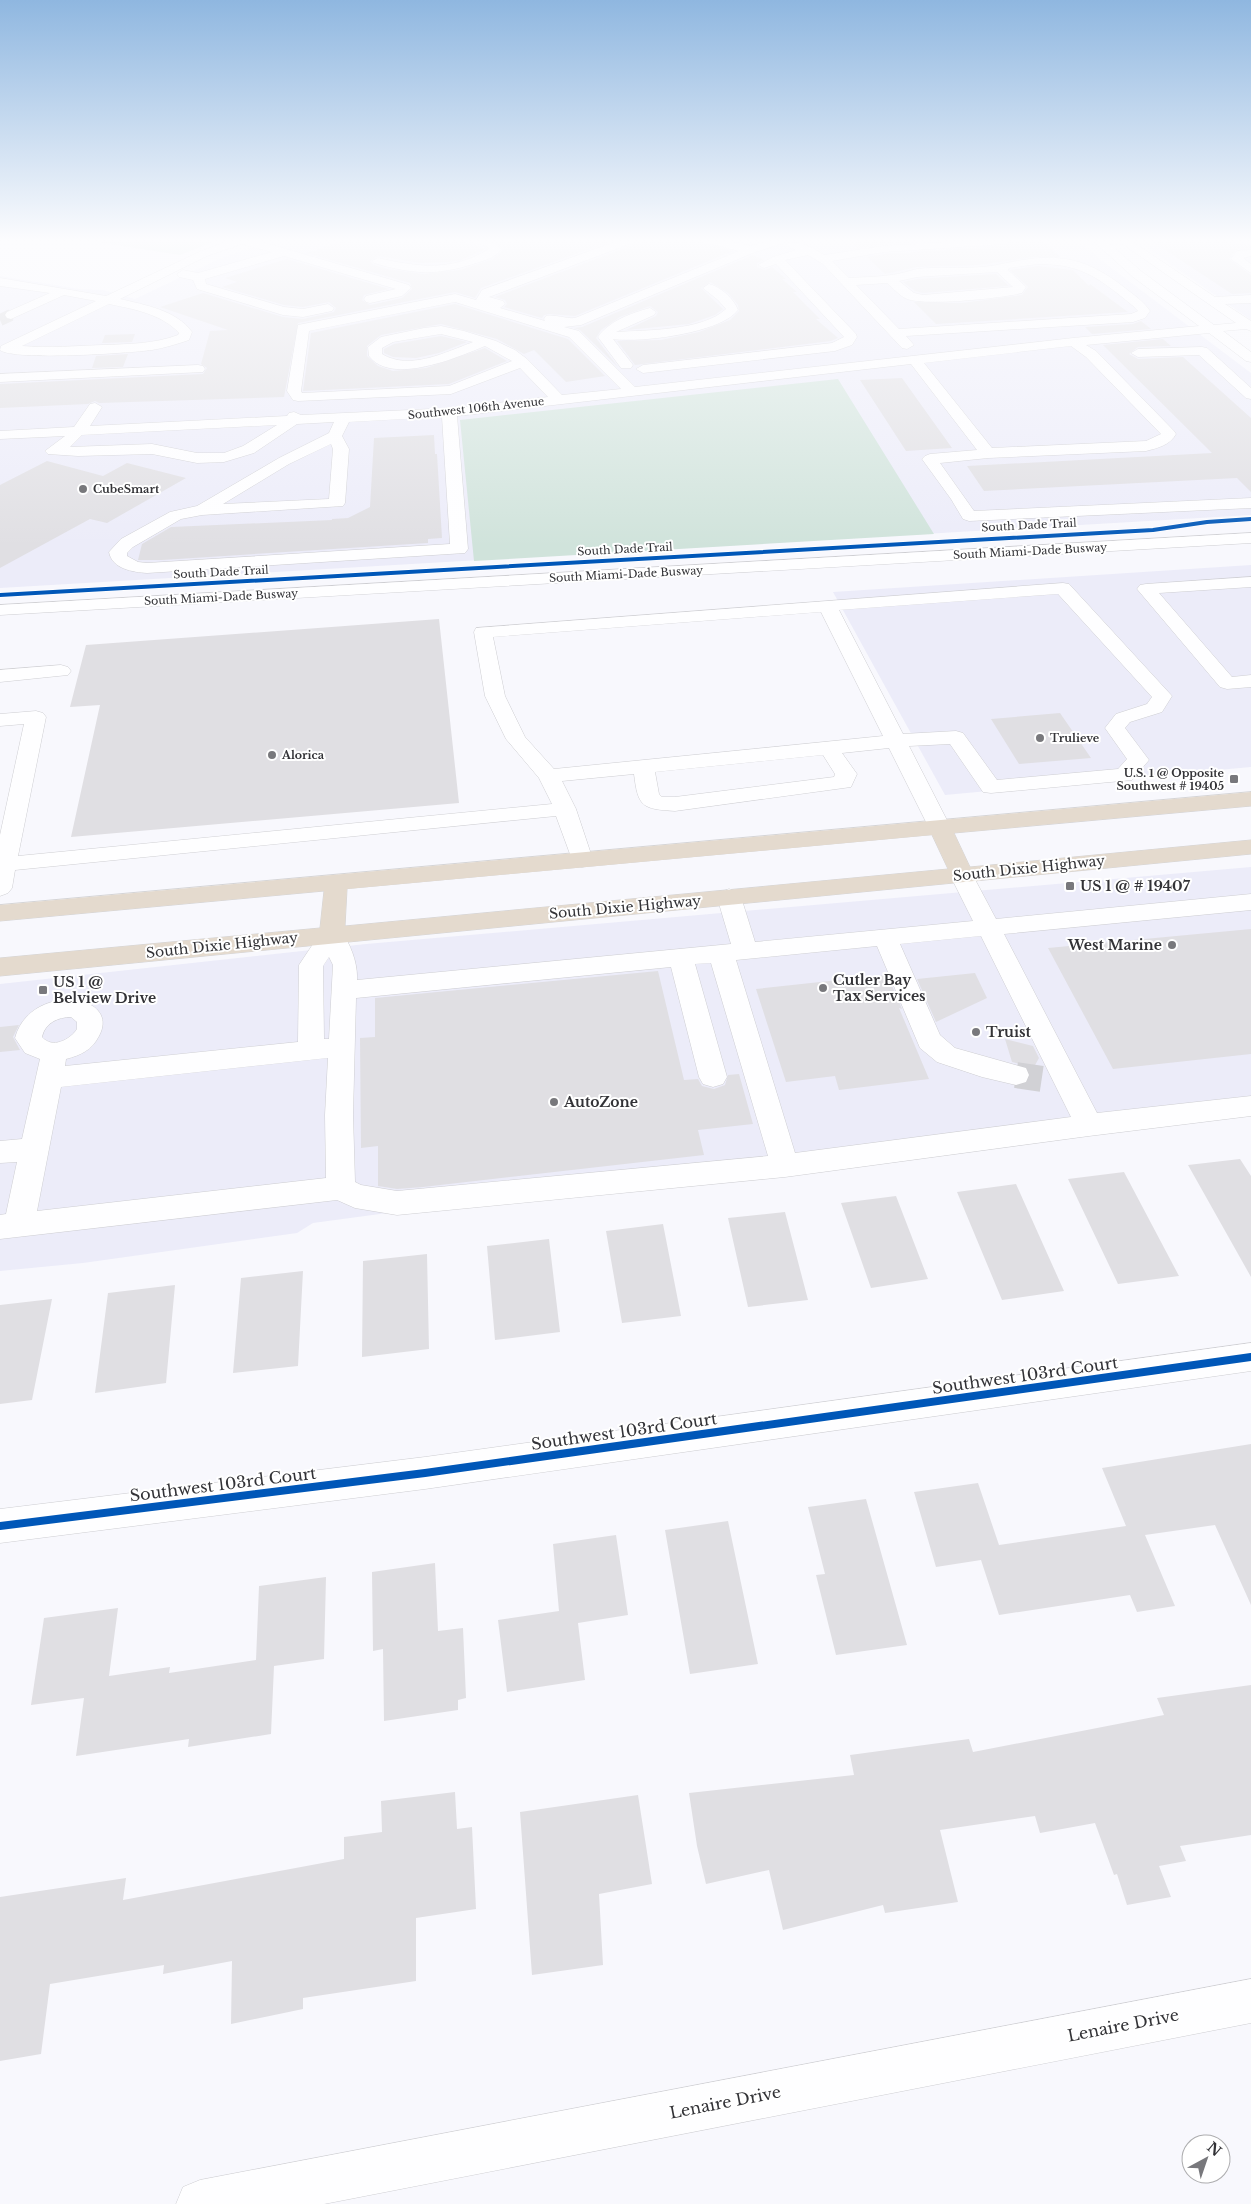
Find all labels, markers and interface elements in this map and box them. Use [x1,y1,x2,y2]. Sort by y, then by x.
street label: Southwest 106th Avenue [407,394,545,422]
place label: CubeSmart [93,482,160,496]
marker: CubeSmart [77,483,89,495]
street label: South Dade Trail [981,515,1077,534]
street label: South Dade Trail [577,539,673,558]
street label: South Miami-Dade Busway [953,540,1107,562]
street label: South Dade Trail [173,562,269,581]
street label: South Miami-Dade Busway [549,563,703,585]
street label: South Miami-Dade Busway [144,586,298,608]
place label: Trulieve [1050,731,1100,745]
marker: Trulieve [1034,732,1046,744]
place label: Alorica [281,748,325,762]
marker: Alorica [266,749,278,761]
place label: U.S. 1 @ Opposite Southwest # 19405 [1117,766,1225,793]
marker: U.S. 1 @ Opposite Southwest # 19405 [1228,773,1240,785]
street label: South Dixie Highway [952,851,1106,885]
place label: US 1 @ # 19407 [1080,877,1191,895]
marker: US 1 @ # 19407 [1064,880,1076,892]
street label: South Dixie Highway [548,891,702,923]
street label: South Dixie Highway [145,928,299,962]
place label: West Marine [1067,936,1162,954]
marker: West Marine [1166,939,1178,951]
place label: Cutler Bay Tax Services [833,971,926,1005]
place label: US 1 @ Belview Drive [53,973,156,1007]
marker: Cutler Bay Tax Services [817,982,829,994]
marker: US 1 @ Belview Drive [37,984,49,996]
place label: Truist [986,1023,1032,1041]
marker: Truist [970,1026,982,1038]
place label: AutoZone [563,1093,638,1111]
marker: AutoZone [548,1096,560,1108]
street label: Southwest 103rd Court [931,1352,1119,1398]
street label: Southwest 103rd Court [530,1408,718,1454]
street label: Southwest 103rd Court [129,1463,317,1505]
street label: Lenaire Drive [1066,2004,1180,2046]
street label: Lenaire Drive [668,2081,782,2123]
north arrow [1181,2134,1231,2184]
text: N [1204,2138,1225,2160]

